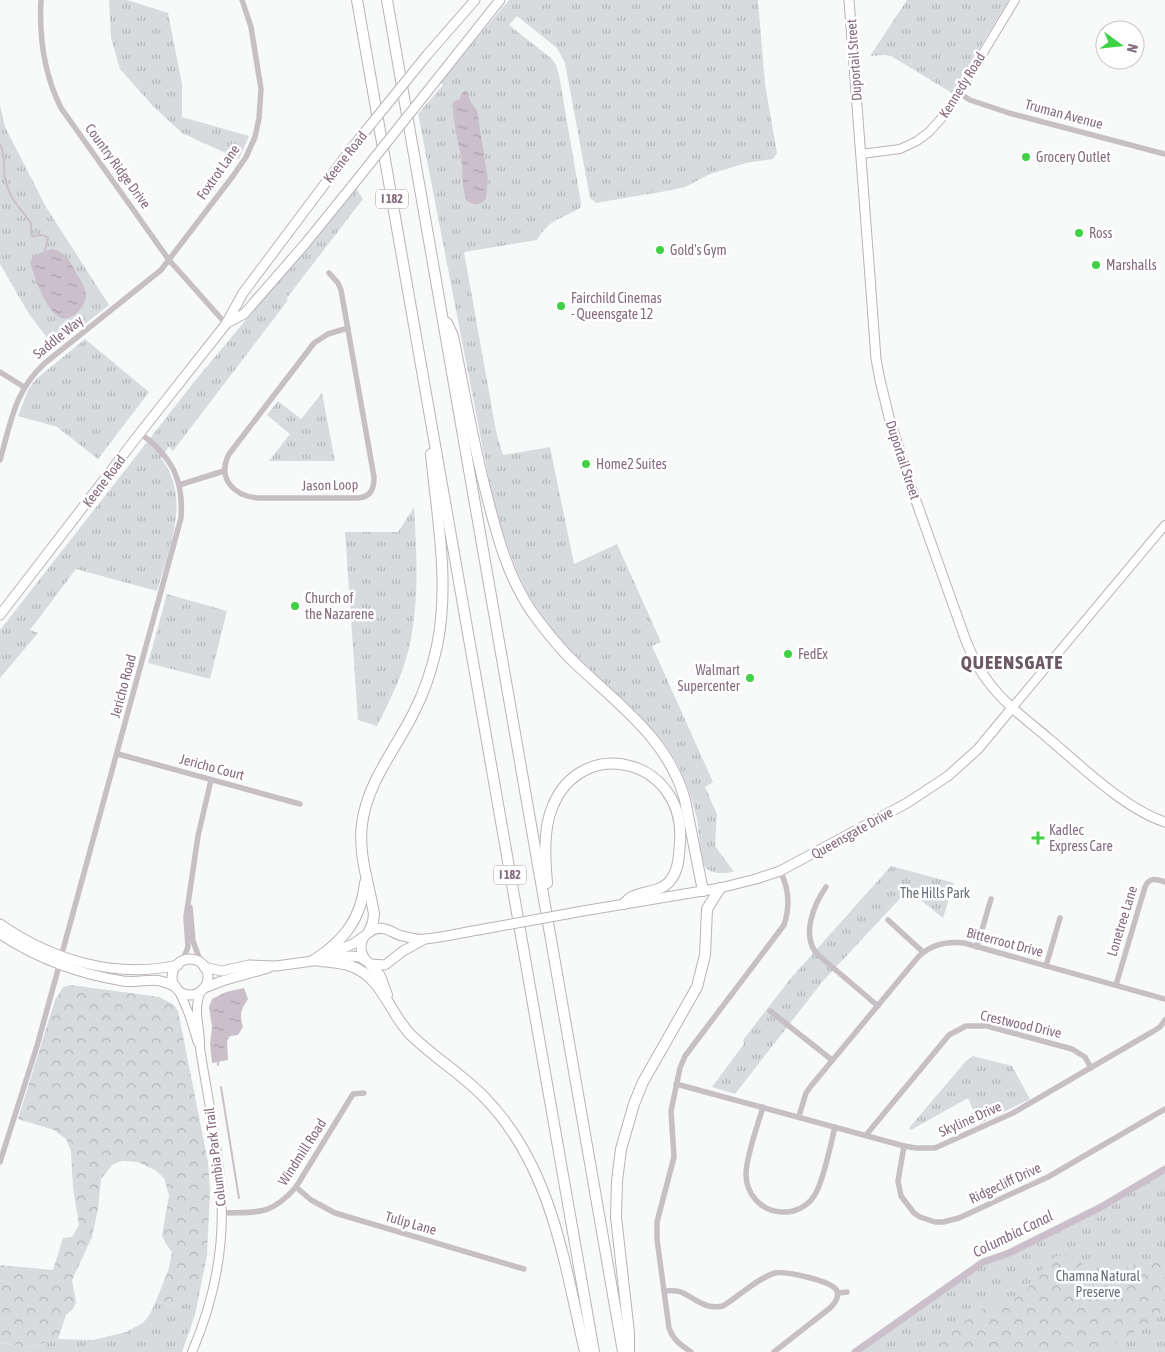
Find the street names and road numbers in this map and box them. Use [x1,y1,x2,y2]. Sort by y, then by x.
street label: Duportail Street [843,19,865,101]
street label: Kennedy Road [936,49,988,121]
street label: Truman Avenue [1023,96,1105,132]
street label: Country Ridge Drive [82,121,154,211]
street label: Keene Road [320,128,370,186]
street label: Foxtrot Lane [193,142,243,202]
road number: I 182 [376,190,408,208]
street label: Saddle Way [30,312,86,362]
street label: Duportail Street [883,419,923,501]
street label: Keene Road [79,452,129,510]
street label: Jason Loop [302,477,359,493]
street label: Jericho Road [107,652,139,720]
street label: Jericho Court [178,751,246,783]
street label: Queensgate Drive [808,804,896,862]
road number: I 182 [494,866,526,884]
street label: Lonetree Lane [1104,884,1140,958]
street label: Bitterroot Drive [965,924,1045,960]
street label: Crestwood Drive [979,1007,1063,1041]
street label: Skyline Drive [936,1098,1004,1140]
street label: Columbia Park Trail [201,1106,229,1207]
street label: Windmill Road [275,1116,329,1188]
street label: Ridgecliff Drive [966,1159,1044,1207]
street label: Tulip Lane [383,1208,439,1238]

